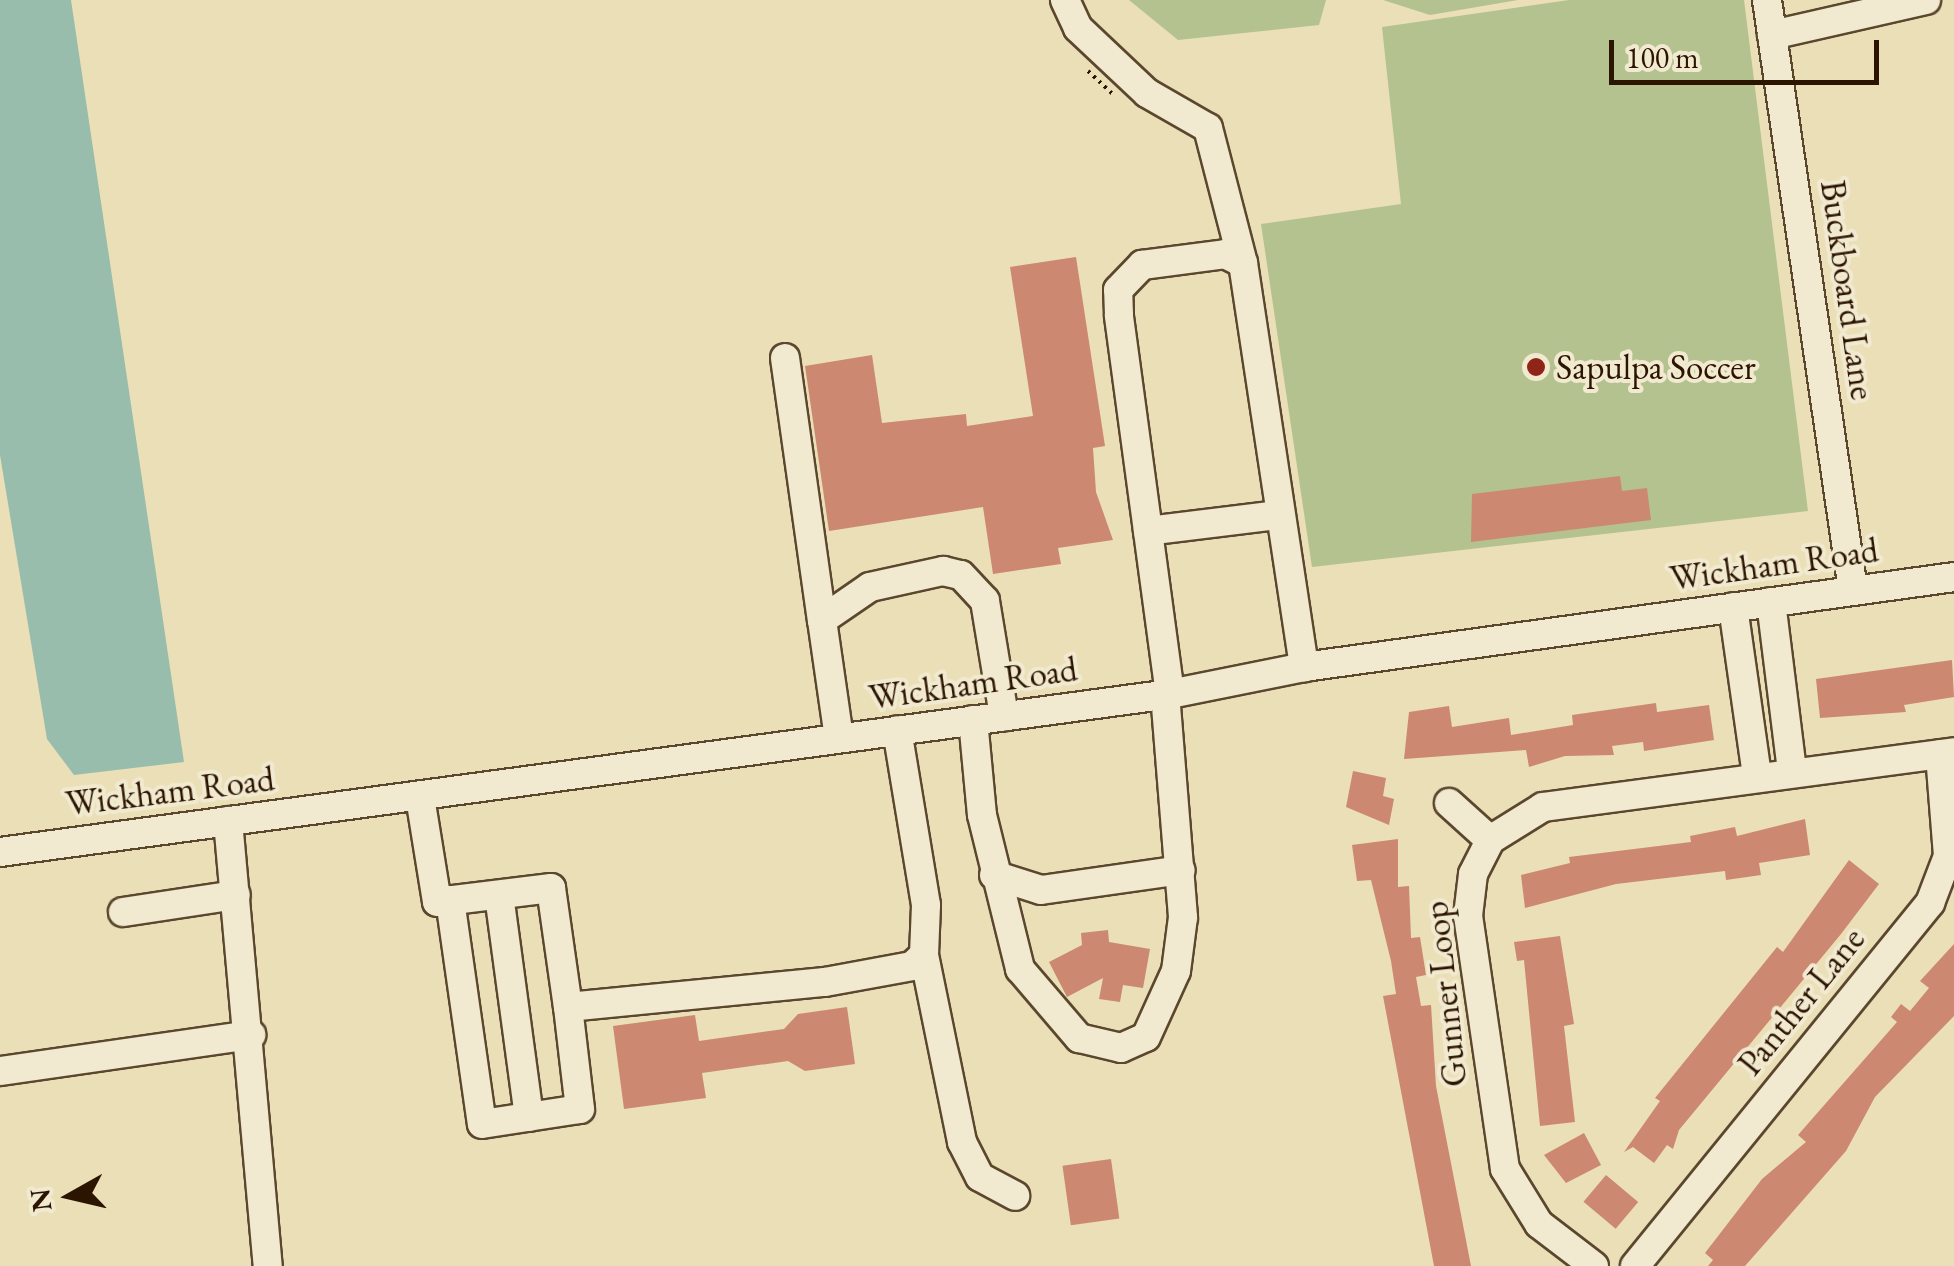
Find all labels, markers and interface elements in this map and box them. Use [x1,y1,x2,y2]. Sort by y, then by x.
scale bar [1614,20,1884,82]
text: 100 m [1626,38,1699,77]
street label: Buckboard Lane [1812,178,1884,402]
place label: Sapulpa Soccer [1556,346,1756,388]
marker: Sapulpa Soccer [1525,356,1547,378]
street label: Wickham Road [1667,529,1881,599]
street label: Wickham Road [866,648,1080,718]
street label: Wickham Road [63,757,277,825]
street label: Gunner Loop [1414,899,1476,1089]
street label: Panther Lane [1729,919,1873,1083]
north arrow [20,1146,120,1246]
text: N [21,1186,60,1214]

